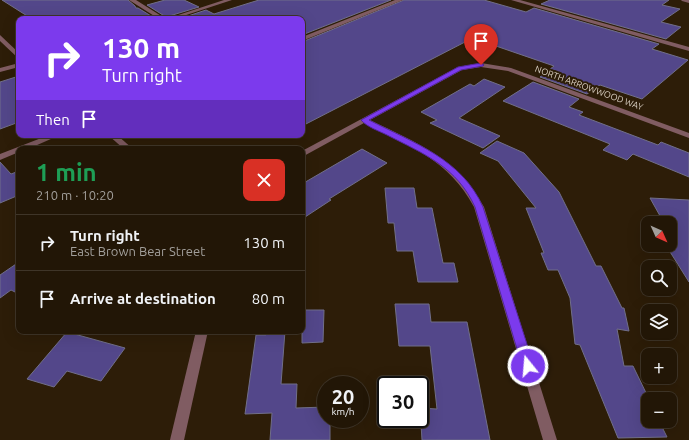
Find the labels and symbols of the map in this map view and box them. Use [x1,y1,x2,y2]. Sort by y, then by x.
pin [464,24,498,65]
street label: NORTH ARROWWOOD WAY [534,64,645,112]
north arrow [641,216,677,252]
position arrow [507,345,549,387]
speed limit sign: 30 [377,376,429,428]

